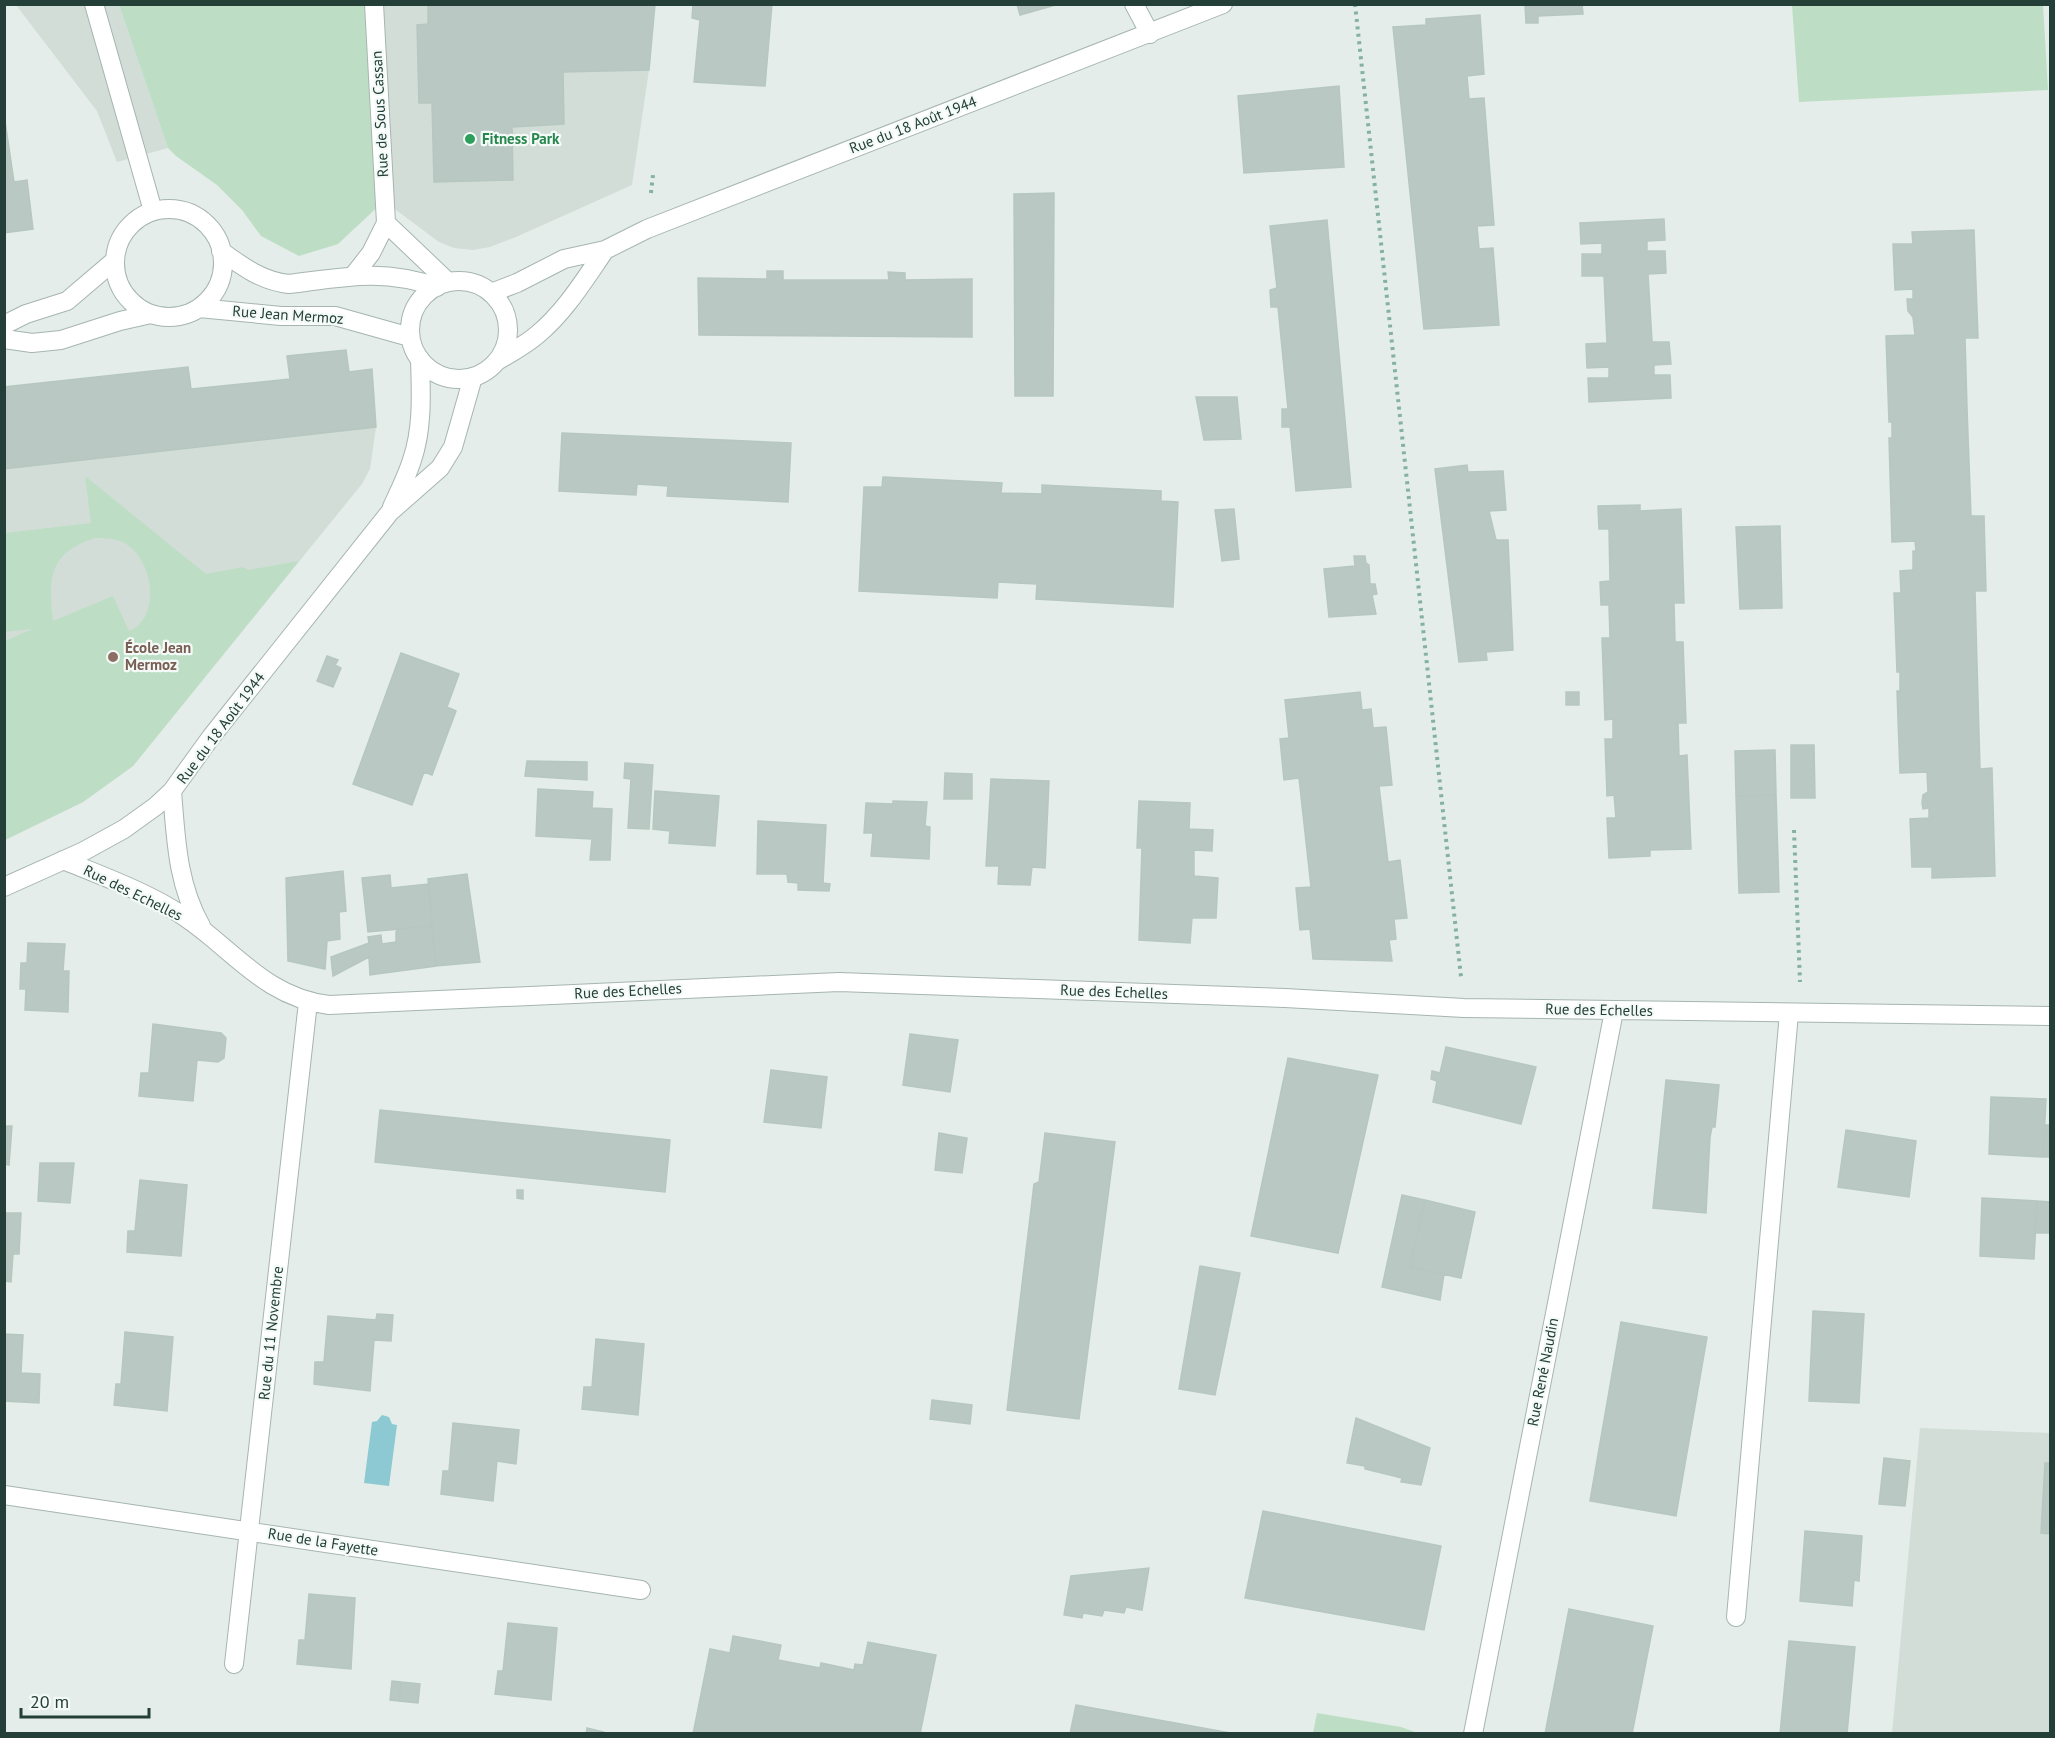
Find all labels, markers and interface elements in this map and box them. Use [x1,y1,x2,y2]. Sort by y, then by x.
street label: Rue de Sous Cassan [367,50,392,178]
street label: Rue du 18 Août 1944 [846,91,979,158]
place label: Fitness Park [482,129,560,148]
marker: Fitness Park [463,132,477,146]
street label: Rue Jean Mermoz [232,301,344,328]
place label: École Jean Mermoz [125,638,191,674]
marker: École Jean Mermoz [106,650,120,664]
street label: Rue du 18 Août 1944 [172,668,269,787]
street label: Rue des Echelles [81,860,186,925]
street label: Rue des Echelles [574,978,682,1003]
street label: Rue des Echelles [1060,980,1168,1003]
street label: Rue des Echelles [1545,999,1653,1020]
street label: Rue du 11 Novembre [254,1265,287,1401]
street label: Rue René Naudin [1523,1316,1562,1428]
street label: Rue de la Fayette [267,1523,380,1560]
scale bar [21,1681,148,1719]
text: 20 m [30,1690,69,1713]

